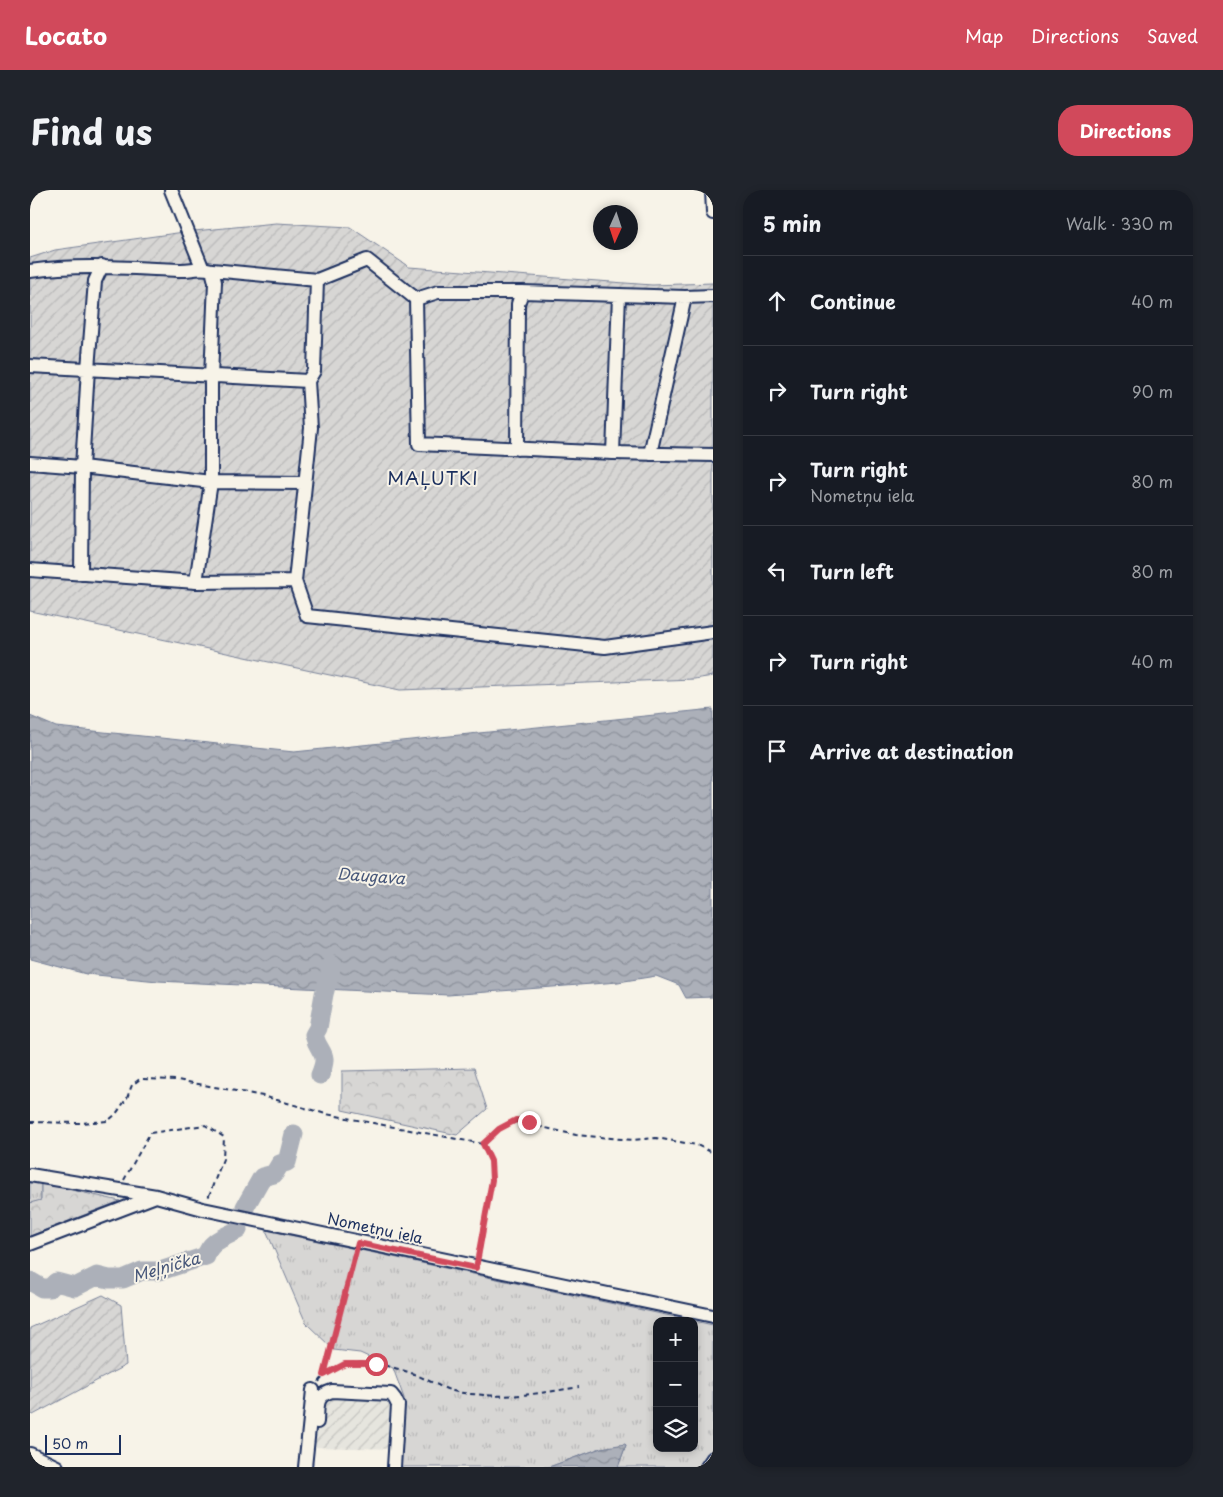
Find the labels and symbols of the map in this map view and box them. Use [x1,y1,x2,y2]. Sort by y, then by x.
north arrow [593,205,638,250]
district label: MAĻUTKI [387,464,479,491]
water label: Daugava [336,861,407,889]
route end [518,1111,541,1134]
street label: Nometņu iela [325,1206,426,1249]
water label: Meļņička [129,1245,203,1287]
route start [365,1353,388,1376]
scale bar [45,1432,121,1455]

